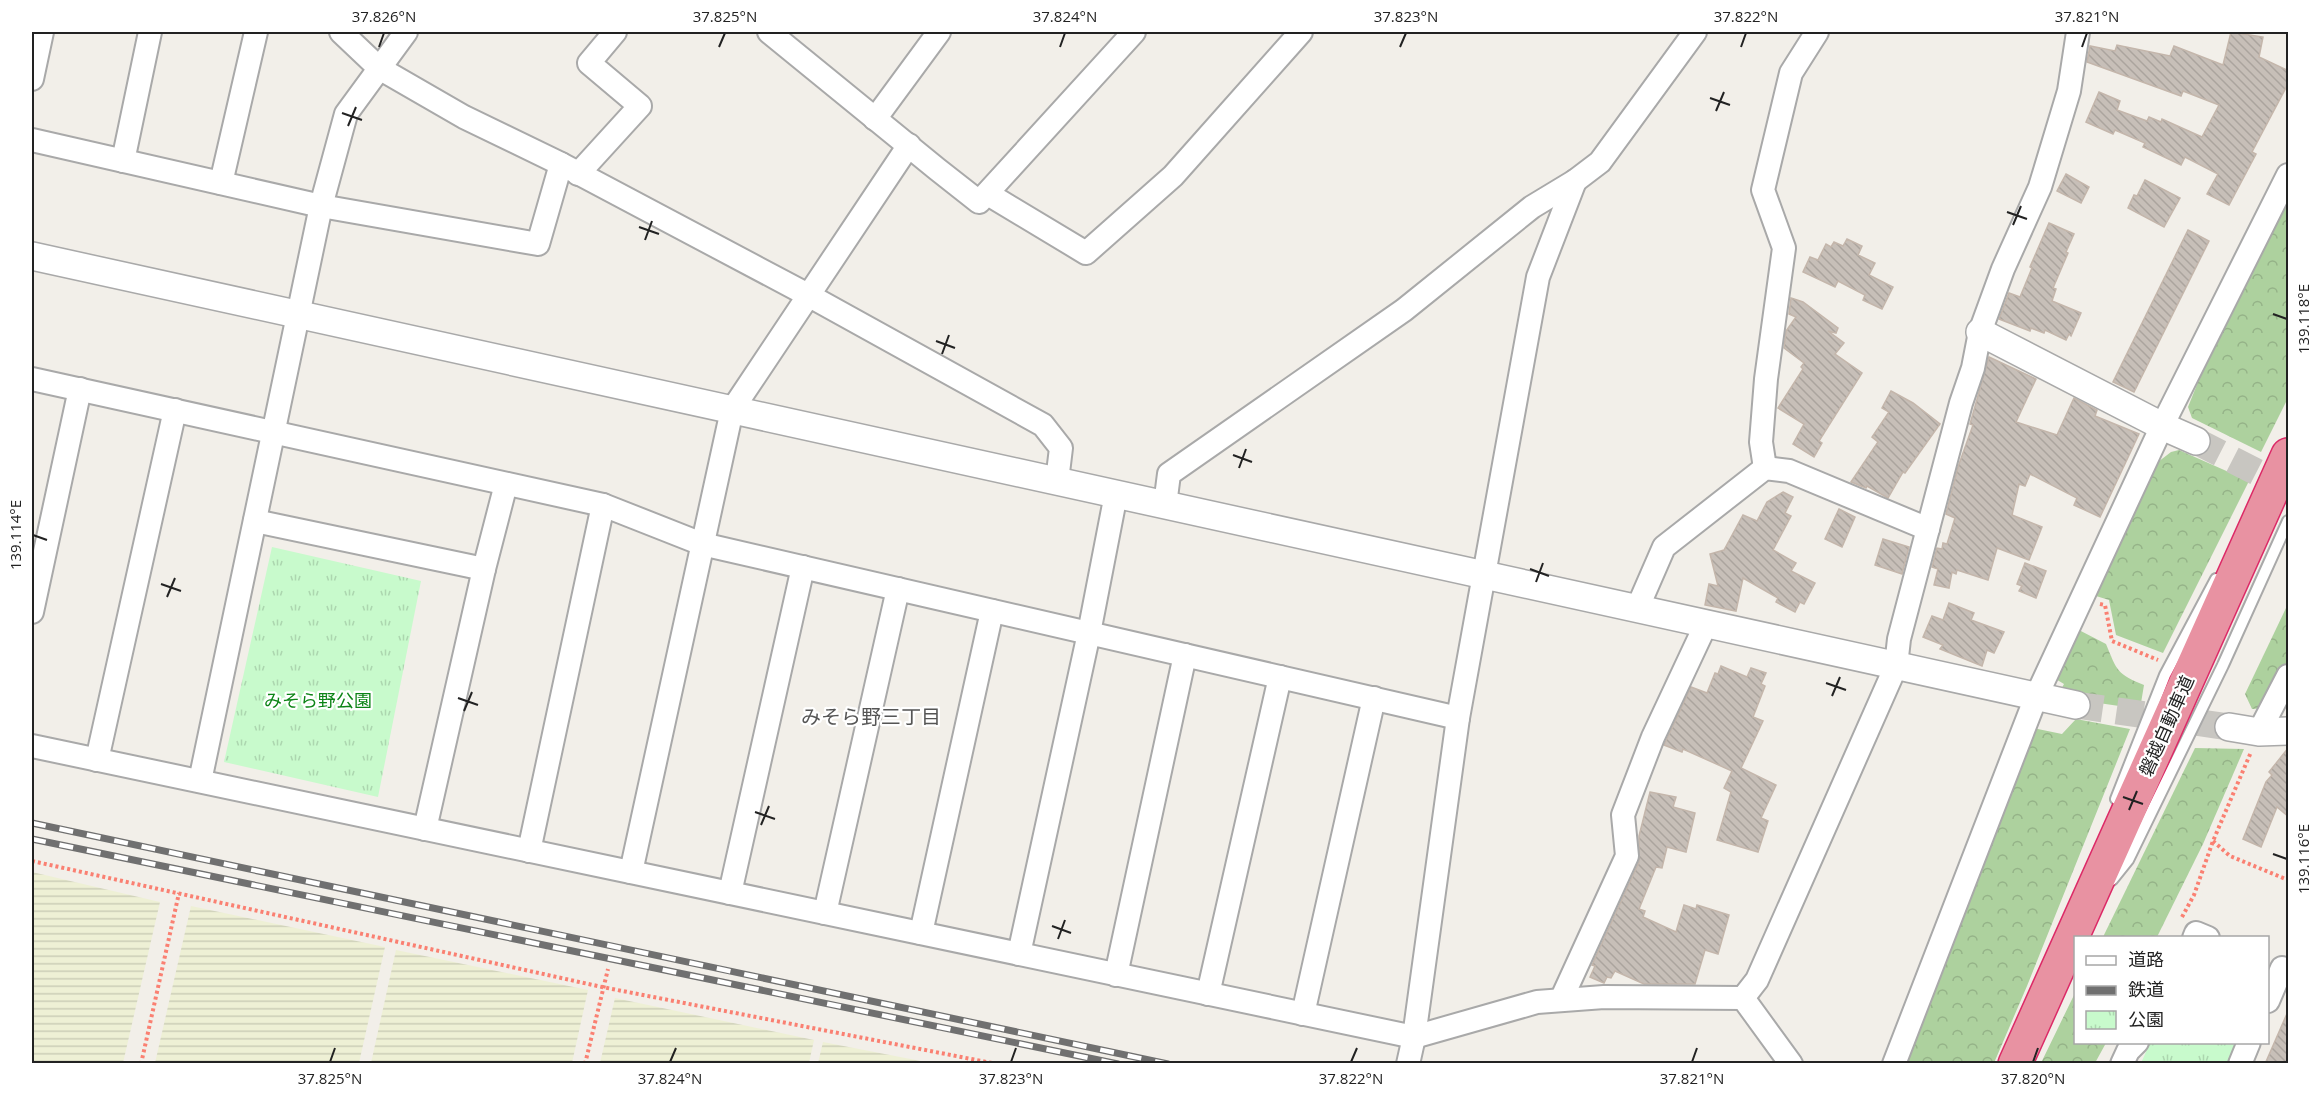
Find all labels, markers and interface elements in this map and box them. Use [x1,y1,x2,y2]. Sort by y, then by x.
text: 37.826°N [352,6,416,26]
text: 37.825°N [693,6,757,26]
text: 37.824°N [1033,6,1097,26]
text: 37.823°N [1374,6,1438,26]
text: 37.822°N [1714,6,1778,26]
text: 37.821°N [2055,6,2119,26]
text: 139.118°E [2293,284,2313,354]
text: 139.114°E [5,500,25,570]
street label: 磐越自動車道 [2133,671,2199,780]
park label: みそら野公園 [264,688,372,712]
district label: みそら野三丁目 [801,703,941,730]
text: 139.116°E [2293,824,2313,894]
legend [2074,936,2269,1044]
text: 道路 [2128,947,2164,971]
text: 鉄道 [2128,977,2164,1001]
text: 公園 [2128,1007,2164,1031]
text: 37.825°N [298,1068,362,1088]
text: 37.824°N [638,1068,702,1088]
text: 37.823°N [979,1068,1043,1088]
text: 37.822°N [1319,1068,1383,1088]
text: 37.821°N [1660,1068,1724,1088]
text: 37.820°N [2001,1068,2065,1088]

